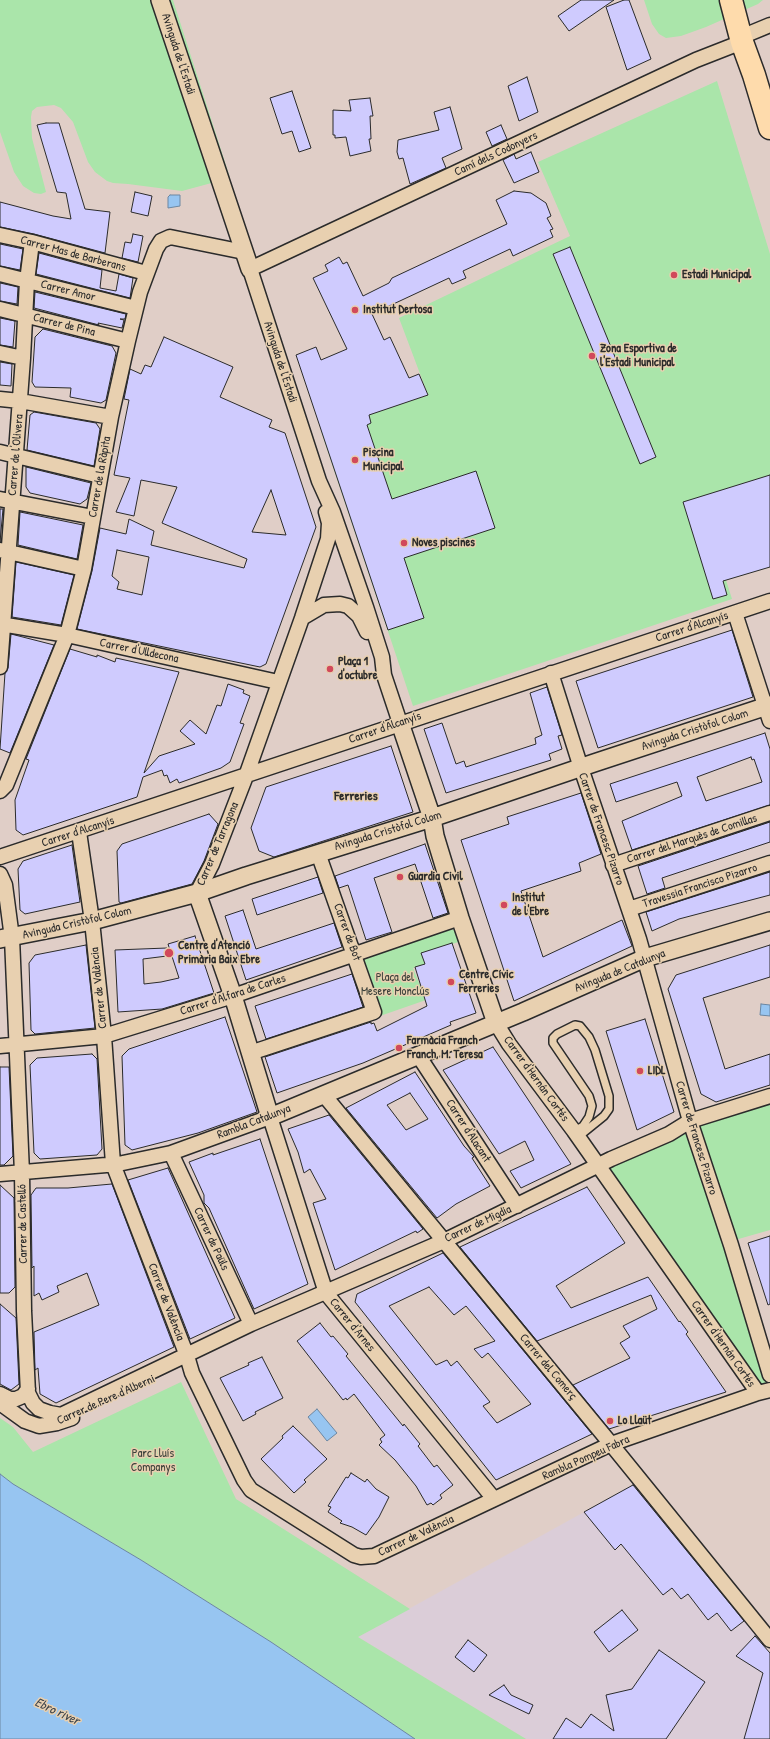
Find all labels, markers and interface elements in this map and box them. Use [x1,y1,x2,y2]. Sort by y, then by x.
street label: Avinguda de l'Estadi [158,12,198,96]
street label: Camí dels Codonyers [452,128,540,180]
street label: Carrer Mas de Barberans [19,233,127,275]
place label: Estadi Municipal [682,268,751,282]
marker: Estadi Municipal [669,270,679,280]
street label: Carrer Amor [39,277,97,305]
place label: Institut Dertosa [363,303,432,317]
marker: Institut Dertosa [350,305,360,315]
street label: Carrer de Pina [31,310,97,340]
street label: Avinguda de l'Estadi [260,320,300,404]
place label: Zona Esportiva de l'Estadi Municipal [600,342,677,370]
marker: Zona Esportiva de l'Estadi Municipal [587,351,597,361]
street label: Carrer de l'Olivera [5,414,27,496]
street label: Carrer de la Ràpita [86,435,114,519]
place label: Piscina Municipal [363,446,403,474]
marker: Piscina Municipal [350,455,360,465]
place label: Noves piscines [412,536,475,550]
marker: Noves piscines [399,538,409,548]
street label: Carrer d'Alcanyís [654,608,730,646]
street label: Carrer d'Ulldecona [98,636,180,666]
place label: Plaça 1 d'octubre [338,655,377,683]
marker: Plaça 1 d'octubre [325,664,335,674]
street label: Avinguda Cristòfol Colom [640,706,750,754]
street label: Carrer d'Alcanyís [347,709,423,747]
street label: Carrer de Francesc Pizarro [575,771,627,887]
district label: Ferreries [334,789,378,805]
street label: Carrer de Tarragona [194,800,242,888]
street label: Avinguda Cristòfol Colom [333,808,443,854]
street label: Carrer del Marquès de Comillas [625,811,759,867]
street label: Carrer d'Alcanyís [40,813,116,851]
street label: Travessia Francisco Pizarro [641,861,759,911]
place label: Guardia Civil [408,870,463,884]
marker: Guardia Civil [395,872,405,882]
place label: Institut de l'Ebre [512,891,549,919]
marker: Institut de l'Ebre [499,900,509,910]
street label: Carrer de Bot [330,901,364,963]
street label: Avinguda Cristòfol Colom [21,903,133,943]
place label: Centre d'Atenció Primària Baix Ebre [178,939,260,967]
street label: Avinguda de Catalunya [573,946,667,996]
street label: Carrer de València [88,947,110,1029]
marker: Centre d'Atenció Primària Baix Ebre [163,947,175,959]
place label: Centre Cívic Ferreries [459,968,513,996]
street label: Carrer d'Alfara de Carles [178,971,288,1019]
park label: Plaça del Mesere Monclús [361,971,429,999]
marker: Centre Cívic Ferreries [446,977,456,987]
street label: Carrer d'Hernán Cortés [500,1033,572,1125]
place label: Farmàcia Franch Franch, M. Teresa [407,1034,483,1062]
marker: Farmàcia Franch Franch, M. Teresa [394,1043,404,1053]
place label: LIDL [648,1064,665,1078]
marker: LIDL [635,1066,645,1076]
street label: Carrer de Francesc Pizarro [672,1079,720,1197]
street label: Carrer d'Alacant [442,1097,494,1165]
street label: Rambla Catalunya [215,1101,293,1143]
street label: Carrer de Castelló [15,1184,31,1264]
street label: Carrer de Migdia [442,1202,514,1246]
street label: Carrer de Paüls [190,1205,232,1273]
street label: Carrer de València [145,1261,187,1343]
street label: Carrer d'Arnes [326,1295,378,1355]
street label: Carrer d'Hernán Cortés [688,1298,758,1390]
street label: Carrer del Comerç [516,1331,580,1403]
street label: Carrer de Pere d'Alberni [55,1372,157,1428]
place label: Lo Llaüt [618,1414,651,1428]
marker: Lo Llaüt [605,1416,615,1426]
street label: Rambla Pompeu Fabra [540,1432,632,1484]
park label: Parc Lluís Companys [131,1447,175,1475]
street label: Carrer de València [376,1512,456,1560]
water label: Ebro river [32,1695,82,1729]

